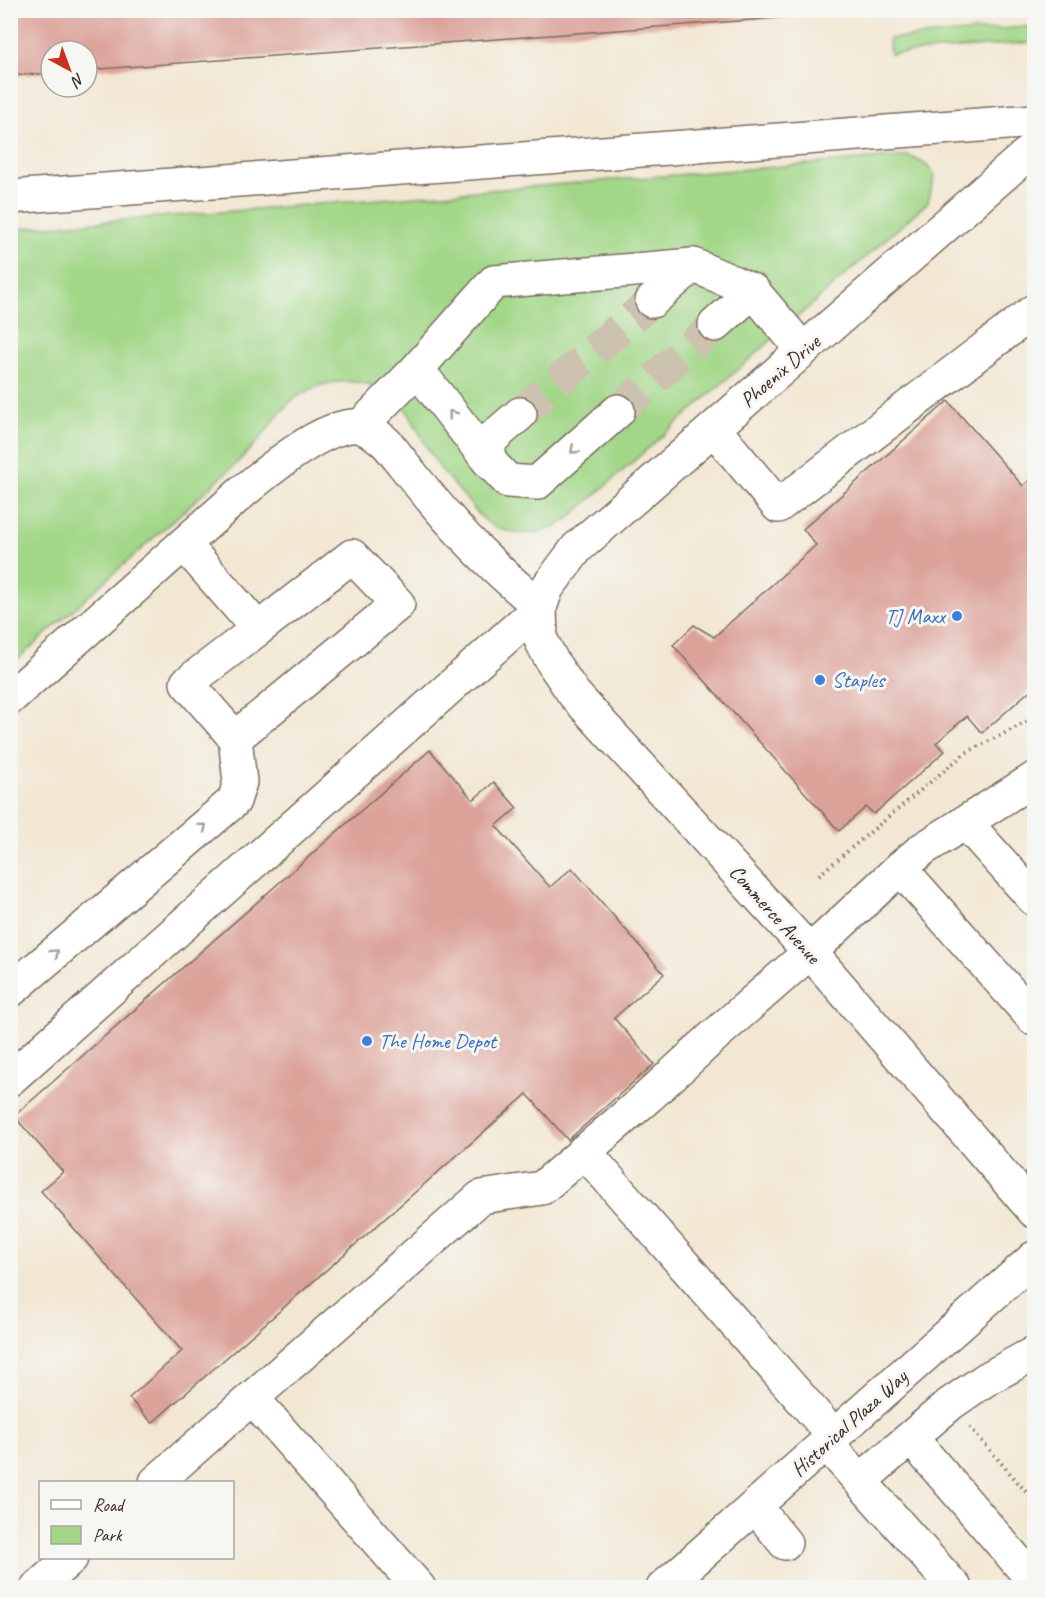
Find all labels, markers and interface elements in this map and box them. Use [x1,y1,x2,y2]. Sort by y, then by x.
north arrow [39,39,99,99]
text: N [66,69,88,92]
street label: Phoenix Drive [735,329,826,413]
one-way arrow [449,410,460,421]
one-way arrow [571,443,581,454]
place label: TJ Maxx [885,603,947,629]
marker: TJ Maxx [950,609,964,623]
place label: Staples [832,667,886,693]
marker: Staples [813,673,827,687]
one-way arrow [196,823,207,834]
street label: Commerce Avenue [724,859,827,970]
one-way arrow [48,949,59,960]
place label: The Home Depot [379,1028,498,1054]
marker: The Home Depot [360,1034,374,1048]
street label: Historical Plaza Way [785,1363,914,1482]
legend [39,1481,234,1559]
text: Road [93,1494,126,1516]
text: Park [93,1524,123,1546]

